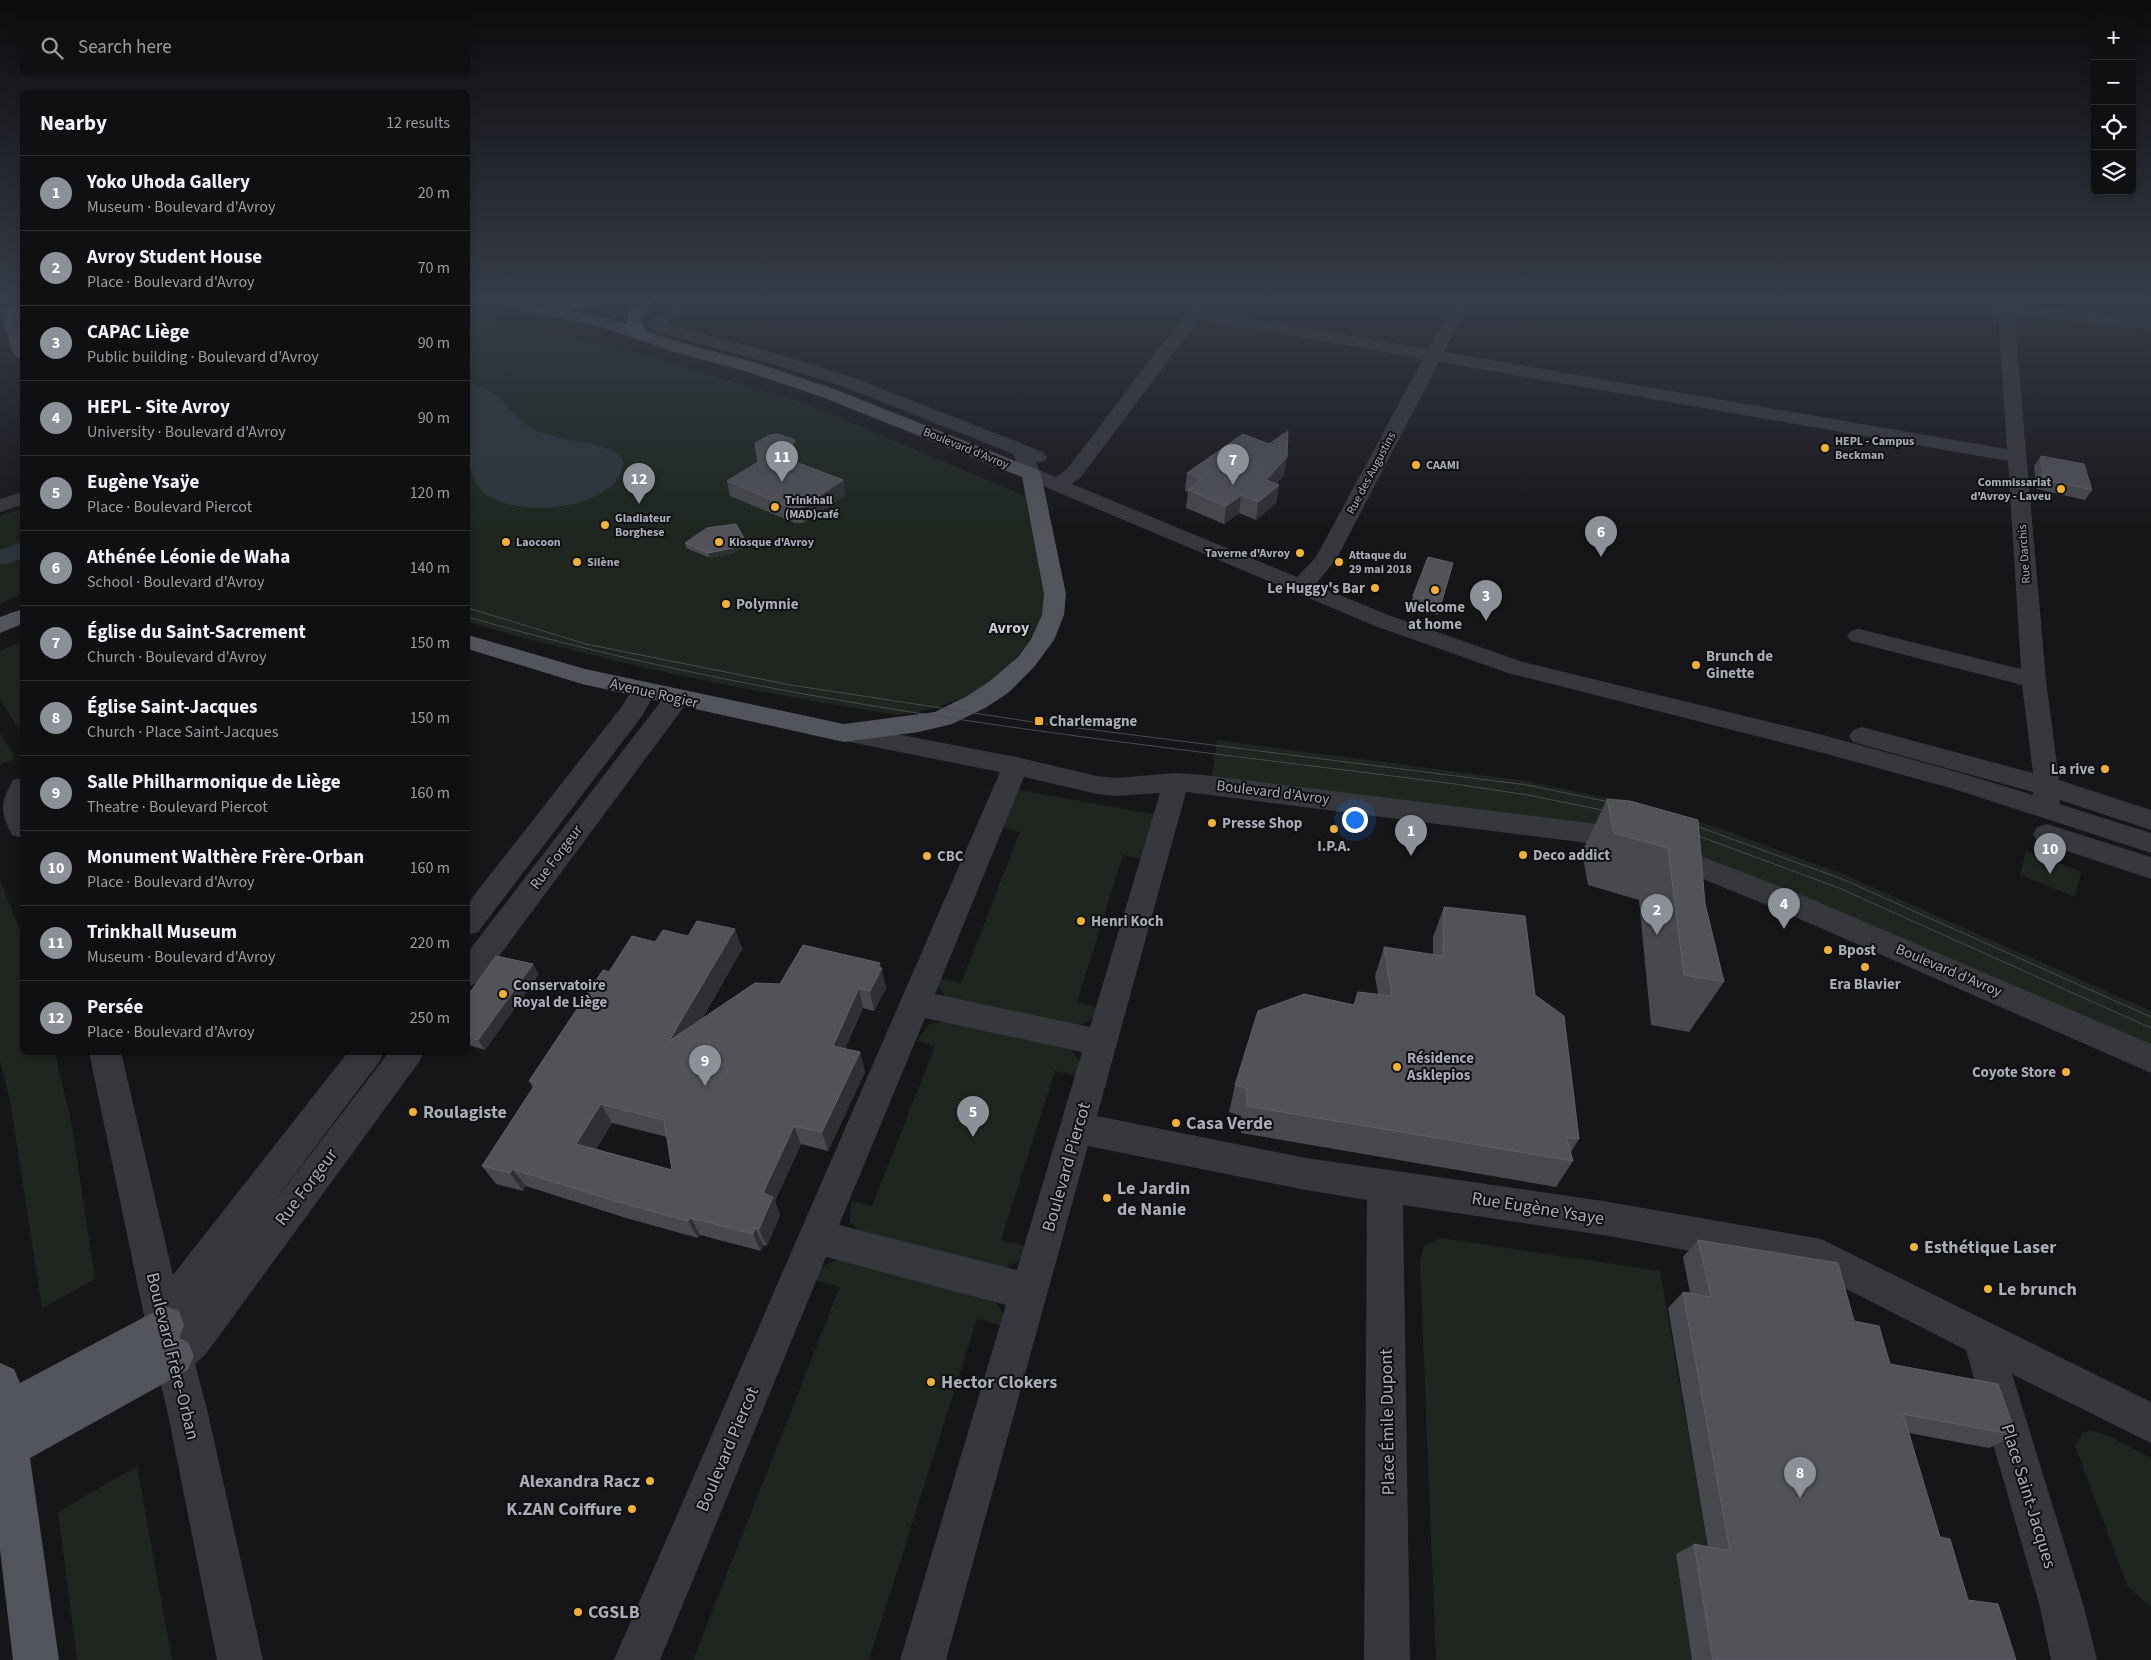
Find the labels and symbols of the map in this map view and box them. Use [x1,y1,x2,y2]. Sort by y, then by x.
street label: Boulevard d'Avroy [921,424,1011,474]
street label: Rue des Augustins [1343,429,1400,517]
place label: HEPL - Campus Beckman [1835,433,1914,464]
pin: 11 [766,441,798,482]
marker: HEPL - Campus Beckman [1819,442,1831,454]
pin: 7 [1217,444,1249,485]
place label: CAAMI [1426,457,1459,474]
marker: CAAMI [1410,459,1422,471]
pin: 12 [623,463,655,504]
place label: Commissariat d'Avroy - Laveu [1970,474,2051,505]
marker: Commissariat d'Avroy - Laveu [2055,483,2067,495]
place label: Trinkhall (MAD)café [785,492,839,523]
marker: Trinkhall (MAD)café [769,501,781,513]
place label: Gladiateur Borghese [615,510,671,541]
pin: 6 [1585,516,1617,557]
marker: Gladiateur Borghese [599,519,611,531]
street label: Rue Darchis [2014,524,2035,584]
place label: Laocoon [516,534,561,551]
place label: Kiosque d'Avroy [729,534,815,551]
marker: Laocoon [500,536,512,548]
marker: Kiosque d'Avroy [713,536,725,548]
place label: Taverne d'Avroy [1205,545,1291,562]
marker: Taverne d'Avroy [1294,547,1306,559]
place label: Attaque du 29 mai 2018 [1348,547,1412,578]
place label: Silène [587,554,620,571]
marker: Silène [571,556,583,568]
marker: Attaque du 29 mai 2018 [1333,556,1345,568]
place label: Le Huggy's Bar [1267,578,1365,599]
pin: 3 [1470,580,1502,621]
marker: Le Huggy's Bar [1369,582,1381,594]
marker: Welcome at home [1429,584,1441,596]
place label: Polymnie [736,594,799,615]
place label: Welcome at home [1405,597,1465,635]
marker: Polymnie [720,598,732,610]
district label: Avroy [988,617,1030,639]
place label: Brunch de Ginette [1706,646,1773,684]
marker: Brunch de Ginette [1690,659,1702,671]
street label: Avenue Rogier [608,673,701,714]
place label: Charlemagne [1049,711,1138,732]
marker: Charlemagne [1033,715,1045,727]
place label: La rive [2051,759,2095,780]
marker: La rive [2099,763,2111,775]
street label: Boulevard d'Avroy [1215,775,1331,810]
your location [1342,807,1368,833]
place label: Presse Shop [1222,813,1303,834]
pin: 1 [1395,815,1427,856]
marker: Presse Shop [1206,817,1218,829]
street label: Rue Forgeur [525,820,588,894]
marker: I.P.A. [1328,823,1340,835]
pin: 10 [2034,833,2066,874]
place label: I.P.A. [1317,836,1351,857]
place label: Deco addict [1533,845,1610,866]
place label: CBC [937,846,964,867]
marker: Deco addict [1517,849,1529,861]
marker: CBC [921,850,933,862]
pin: 4 [1768,888,1800,929]
pin: 2 [1641,894,1673,935]
place label: Henri Koch [1091,911,1163,932]
marker: Henri Koch [1075,915,1087,927]
street label: Boulevard d'Avroy [1892,939,2005,1002]
place label: Bpost [1838,940,1876,961]
marker: Bpost [1822,944,1834,956]
marker: Era Blavier [1859,961,1871,973]
place label: Era Blavier [1829,974,1901,995]
place label: Conservatoire Royal de Liège [513,975,608,1013]
marker: Conservatoire Royal de Liège [497,988,509,1000]
pin: 9 [689,1045,721,1086]
place label: Résidence Asklepios [1406,1048,1474,1086]
marker: Résidence Asklepios [1391,1061,1403,1073]
place label: Coyote Store [1972,1062,2056,1083]
marker: Coyote Store [2060,1066,2072,1078]
pin: 5 [957,1096,989,1137]
place label: Roulagiste [423,1100,507,1125]
street label: Boulevard Piercot [1036,1100,1097,1235]
marker: Roulagiste [407,1106,419,1118]
place label: Casa Verde [1186,1111,1273,1136]
marker: Casa Verde [1170,1117,1182,1129]
street label: Rue Forgeur [269,1143,344,1231]
place label: Le Jardin de Nanie [1117,1176,1190,1222]
street label: Rue Eugène Ysaye [1470,1186,1606,1231]
marker: Le Jardin de Nanie [1101,1192,1113,1204]
place label: Esthétique Laser [1924,1235,2057,1260]
marker: Esthétique Laser [1908,1241,1920,1253]
street label: Boulevard Frère-Orban [140,1270,205,1442]
place label: Le brunch [1998,1277,2077,1302]
marker: Le brunch [1982,1283,1994,1295]
street label: Place Émile Dupont [1374,1348,1401,1496]
place label: Hector Clokers [941,1370,1057,1395]
marker: Hector Clokers [925,1376,937,1388]
street label: Boulevard Piercot [690,1383,765,1516]
street label: Place Saint-Jacques [1995,1421,2062,1571]
pin: 8 [1784,1457,1816,1498]
place label: Alexandra Racz [519,1469,640,1494]
marker: Alexandra Racz [644,1475,656,1487]
place label: K.ZAN Coiffure [506,1497,622,1522]
marker: K.ZAN Coiffure [626,1503,638,1515]
place label: CGSLB [588,1600,640,1625]
marker: CGSLB [572,1606,584,1618]

